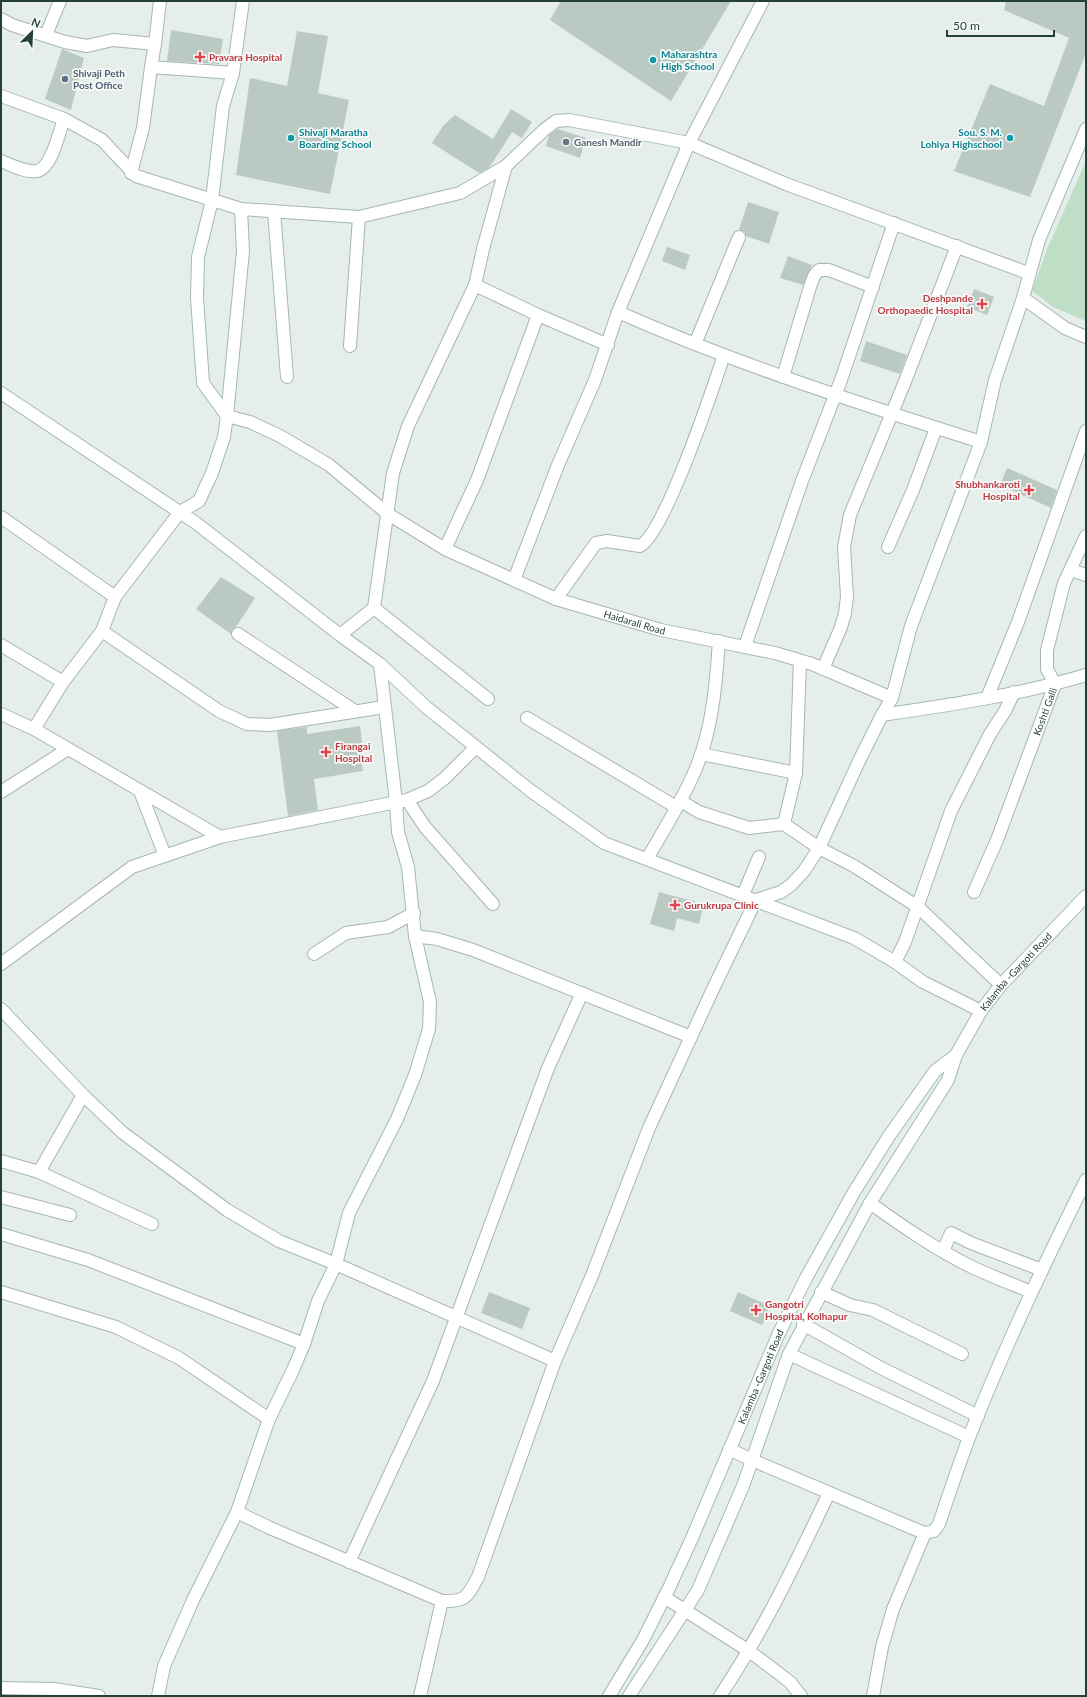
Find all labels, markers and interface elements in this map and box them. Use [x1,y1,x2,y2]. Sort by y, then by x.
north arrow [12,12,52,52]
scale bar [947,12,1054,38]
text: N [30,15,43,30]
text: 50 m [953,18,980,33]
place label: Maharashtra High School [661,48,717,72]
marker: Pravara Hospital [194,51,206,63]
place label: Pravara Hospital [209,51,282,63]
marker: Maharashtra High School [648,55,658,65]
place label: Shivaji Peth Post Office [73,67,125,91]
marker: Shivaji Peth Post Office [60,74,70,84]
place label: Shivaji Maratha Boarding School [299,126,371,150]
place label: Sou. S. M. Lohiya Highschool [921,126,1002,150]
marker: Shivaji Maratha Boarding School [286,133,296,143]
marker: Sou. S. M. Lohiya Highschool [1005,133,1015,143]
place label: Ganesh Mandir [574,136,642,148]
marker: Ganesh Mandir [561,137,571,147]
place label: Deshpande Orthopaedic Hospital [877,292,974,316]
marker: Deshpande Orthopaedic Hospital [976,298,988,310]
place label: Shubhankaroti Hospital [955,478,1020,502]
marker: Shubhankaroti Hospital [1023,484,1035,496]
street label: Haidarali Road [602,607,666,637]
street label: Koshti Galli [1030,686,1059,737]
place label: Firangai Hospital [335,740,372,764]
marker: Firangai Hospital [320,746,332,758]
marker: Gurukrupa Clinic [669,899,681,911]
place label: Gurukrupa Clinic [684,899,759,911]
street label: Kalamba -Gargoti Road [977,930,1054,1013]
place label: Gangotri Hospital, Kolhapur [765,1298,848,1322]
marker: Gangotri Hospital, Kolhapur [750,1304,762,1316]
street label: Kalamba -Gargoti Road [735,1327,786,1426]

